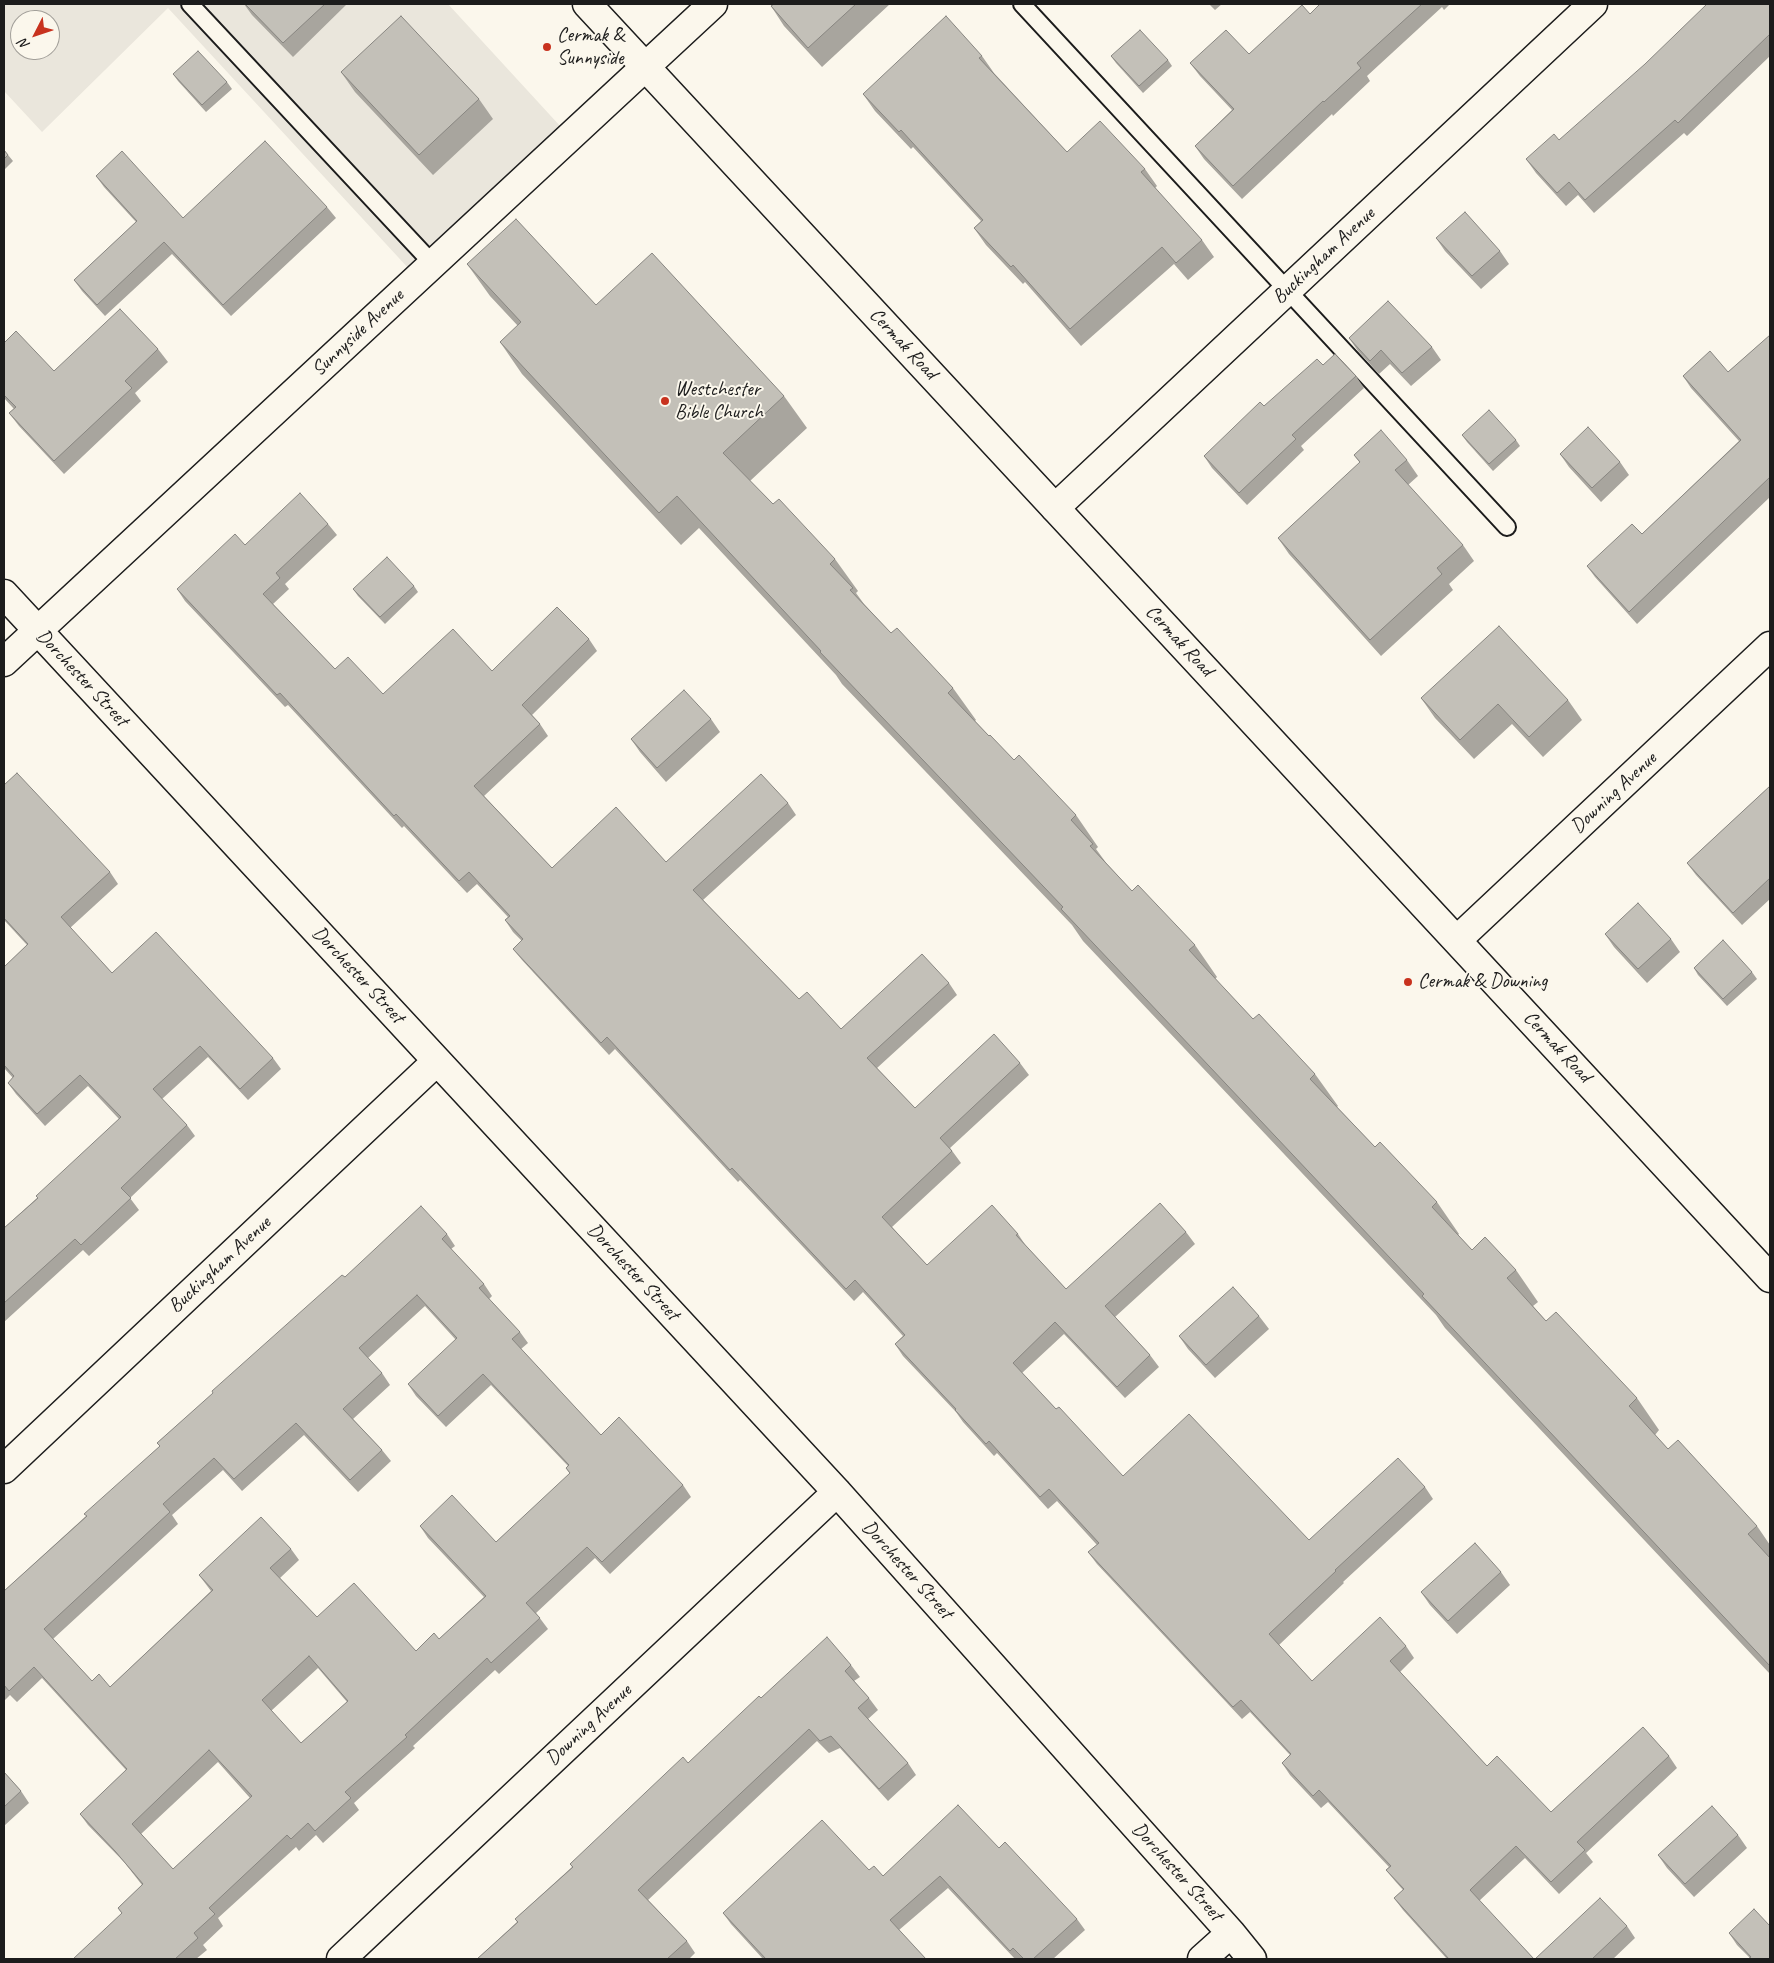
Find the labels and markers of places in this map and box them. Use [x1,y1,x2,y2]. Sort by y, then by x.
place label: Cermak & Sunnyside [557,24,624,71]
marker: Cermak & Sunnyside [541,41,553,53]
place label: Westchester Bible Church [675,378,763,425]
marker: Westchester Bible Church [659,395,671,407]
place label: Cermak & Downing [1418,970,1547,994]
marker: Cermak & Downing [1402,976,1414,988]

